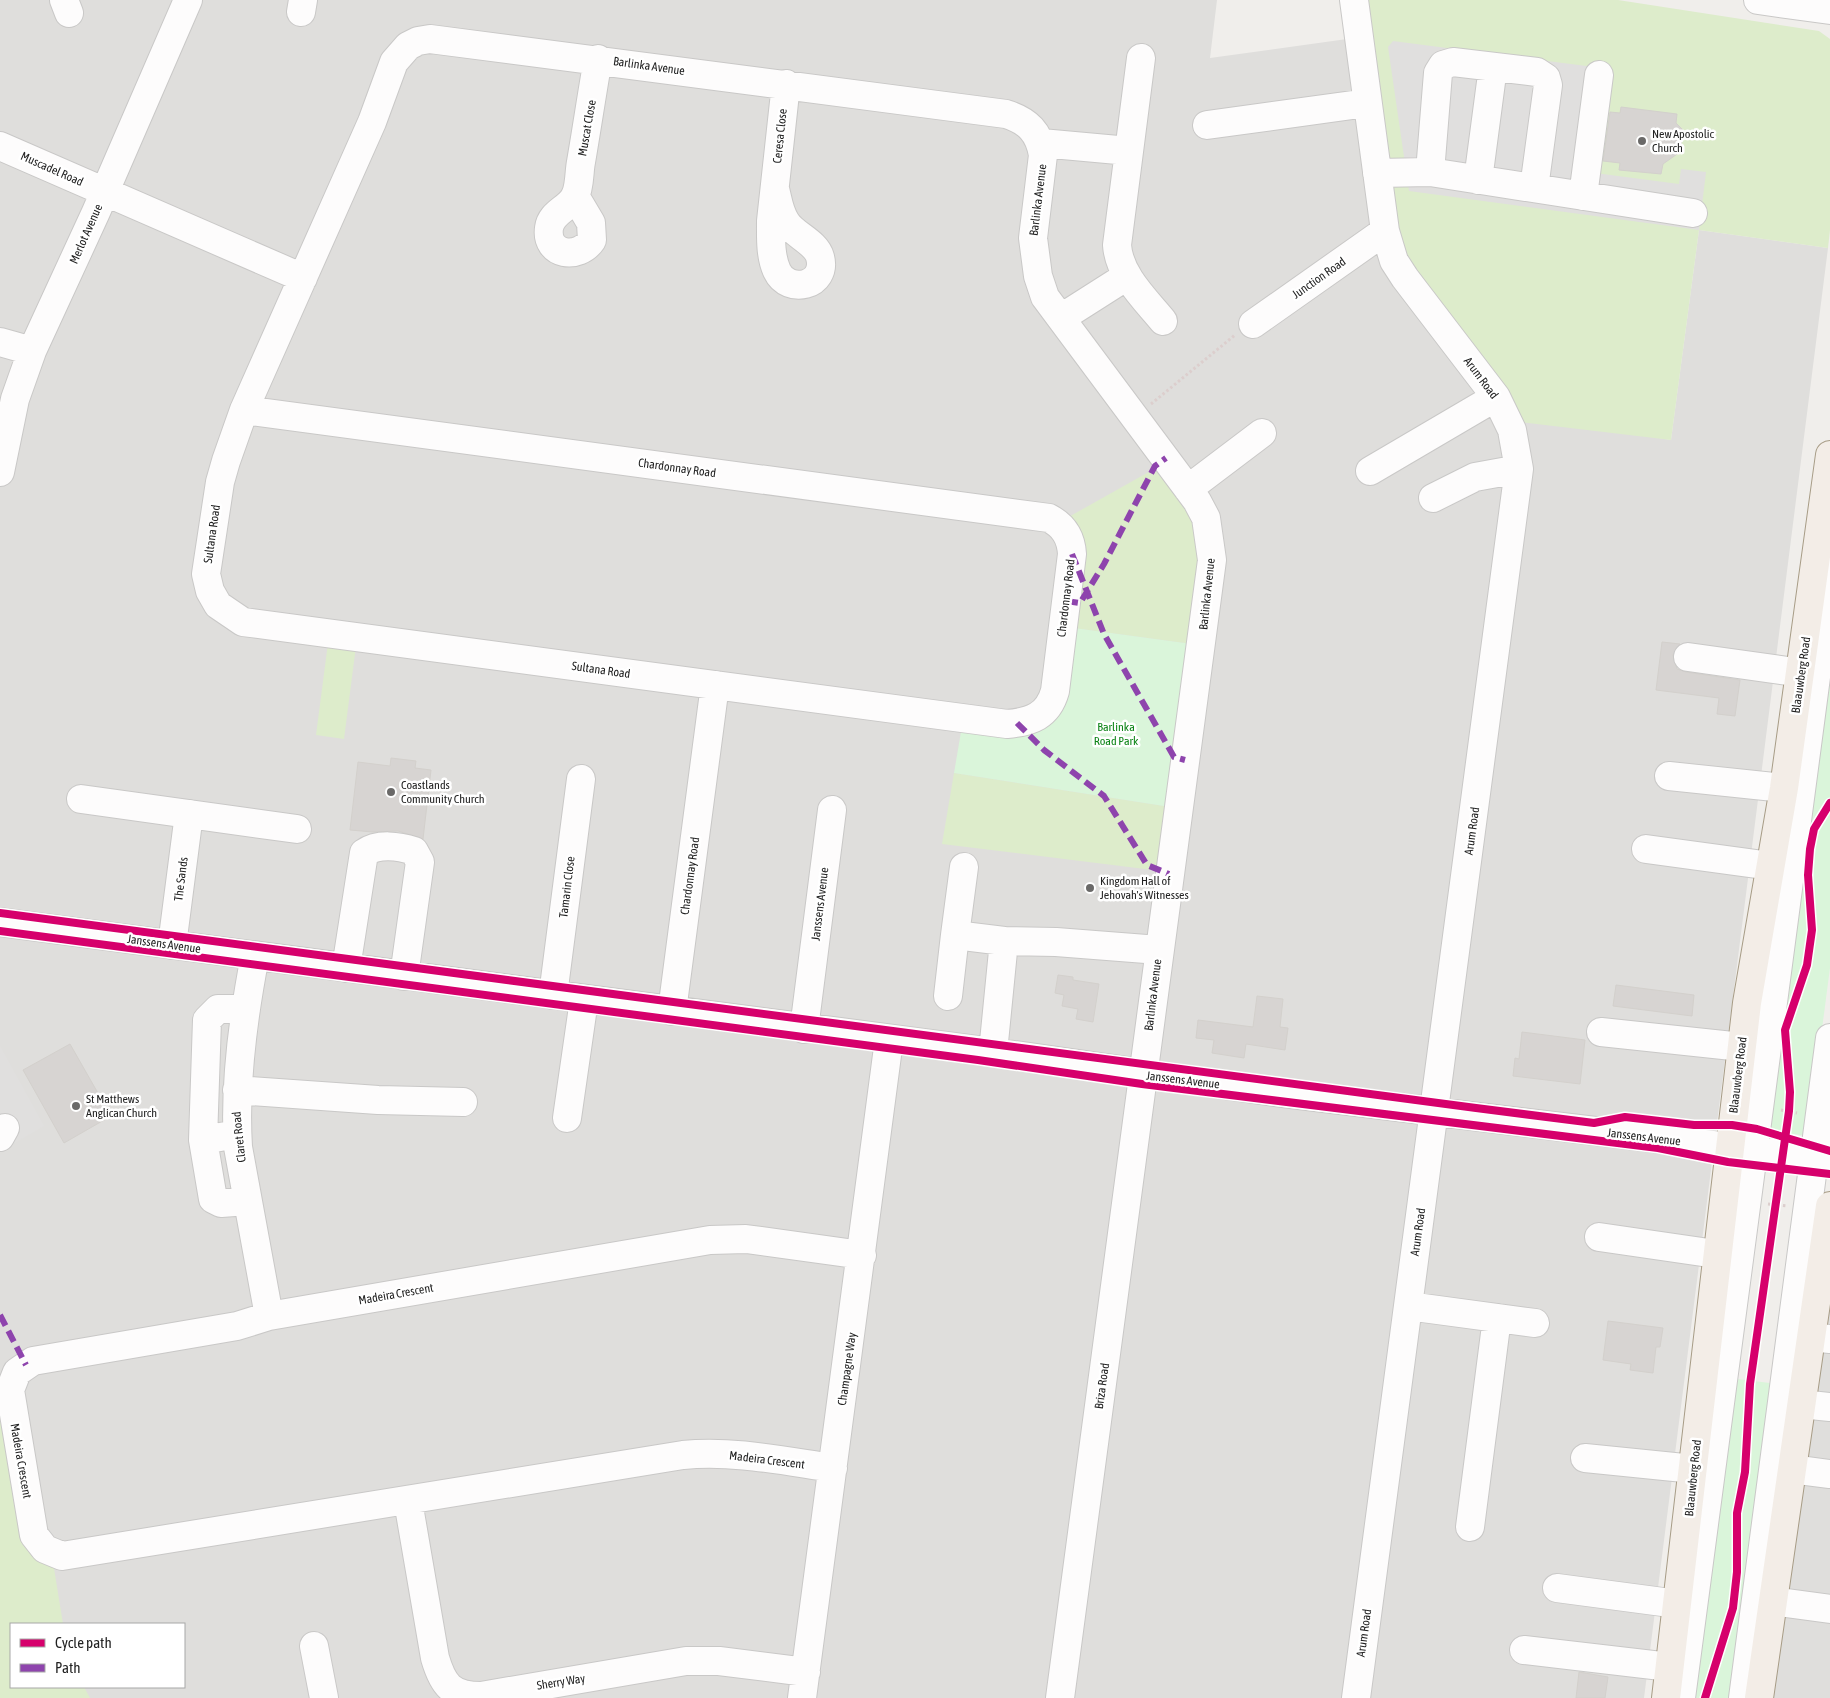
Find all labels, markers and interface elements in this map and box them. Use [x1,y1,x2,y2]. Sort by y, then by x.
street label: Barlinka Avenue [612,54,686,78]
street label: Muscat Close [575,99,599,157]
street label: Ceresa Close [770,108,790,164]
place label: New Apostolic Church [1652,127,1715,155]
marker: New Apostolic Church [1636,135,1648,147]
street label: Muscadel Road [19,149,85,189]
street label: Barlinka Avenue [1027,163,1049,237]
street label: Merlot Avenue [67,202,105,266]
street label: Junction Road [1290,254,1348,302]
street label: Arum Road [1461,354,1501,402]
street label: Chardonnay Road [637,456,717,480]
street label: Sultana Road [201,504,223,564]
street label: Barlinka Avenue [1196,557,1218,631]
street label: Chardonnay Road [1054,558,1078,638]
street label: Blaauwberg Road [1789,636,1813,714]
street label: Sultana Road [571,659,631,681]
park label: Barlinka Road Park [1094,720,1139,748]
place label: Coastlands Community Church [401,778,485,806]
marker: Coastlands Community Church [385,786,397,798]
street label: Arum Road [1462,806,1482,856]
street label: Chardonnay Road [678,836,702,916]
street label: Tamarin Close [556,855,578,919]
street label: The Sands [171,856,191,902]
street label: Janssens Avenue [809,866,831,942]
place label: Kingdom Hall of Jehovah's Witnesses [1100,874,1189,902]
marker: Kingdom Hall of Jehovah's Witnesses [1084,882,1096,894]
street label: Janssens Avenue [126,932,202,956]
street label: Barlinka Avenue [1142,958,1164,1032]
street label: Blaauwberg Road [1726,1036,1750,1114]
street label: Janssens Avenue [1145,1069,1221,1091]
place label: St Matthews Anglican Church [86,1092,157,1120]
marker: St Matthews Anglican Church [70,1100,82,1112]
street label: Claret Road [229,1111,249,1163]
street label: Janssens Avenue [1606,1126,1682,1148]
street label: Arum Road [1408,1207,1428,1257]
street label: Madeira Crescent [357,1280,435,1307]
street label: Champagne Way [835,1332,859,1406]
street label: Briza Road [1092,1362,1112,1410]
street label: Madeira Crescent [8,1422,35,1500]
street label: Blaauwberg Road [1682,1439,1704,1517]
street label: Madeira Crescent [729,1448,806,1472]
street label: Arum Road [1354,1608,1374,1658]
legend [10,1623,185,1688]
text: Cycle path [55,1634,112,1651]
text: Path [55,1659,81,1676]
street label: Sherry Way [536,1671,586,1693]

